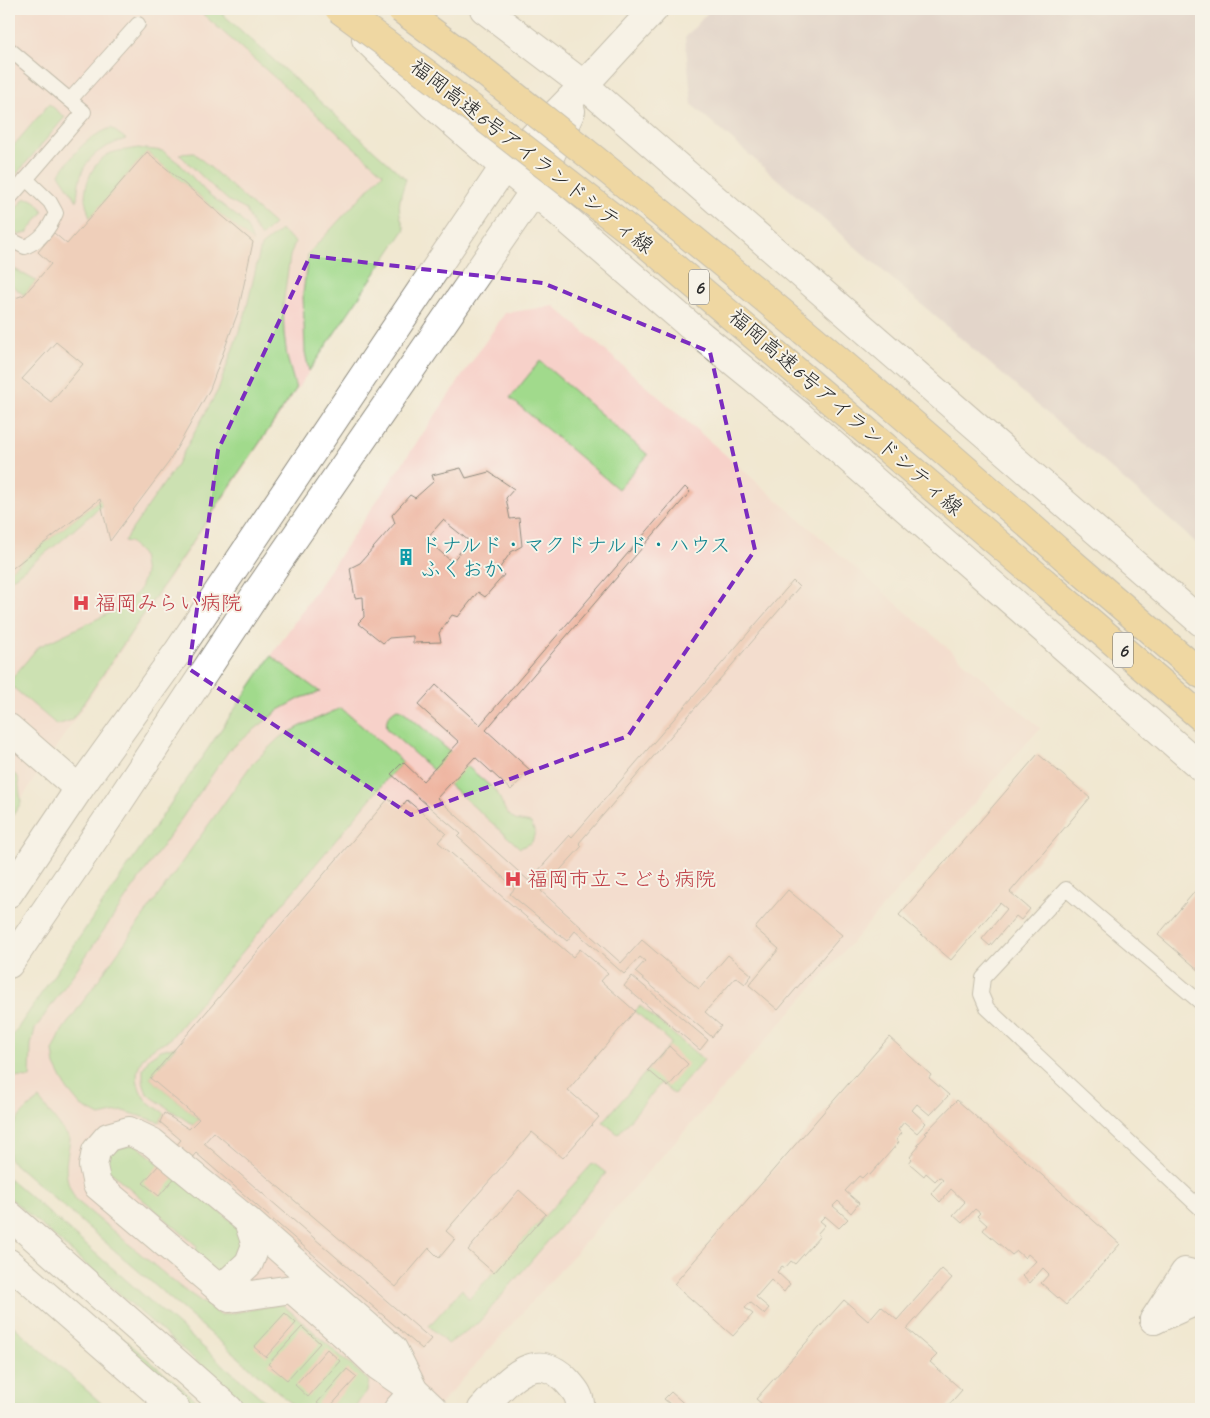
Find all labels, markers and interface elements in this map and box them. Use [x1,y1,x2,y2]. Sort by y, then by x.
street label: 福岡高速6号アイランドシティ線 [405,53,659,259]
road number: 6 [689,270,709,304]
street label: 福岡高速6号アイランドシティ線 [723,303,969,521]
place label: ドナルド・マクドナルド・ハウス ふくおか [420,532,731,582]
building icon: ドナルド・マクドナルド・ハウス ふくおか [396,547,416,567]
place label: 福岡みらい病院 [95,590,242,616]
hospital icon: 福岡みらい病院 [71,593,91,613]
road number: 6 [1113,632,1133,668]
place label: 福岡市立こども病院 [527,866,716,892]
hospital icon: 福岡市立こども病院 [503,869,523,889]

